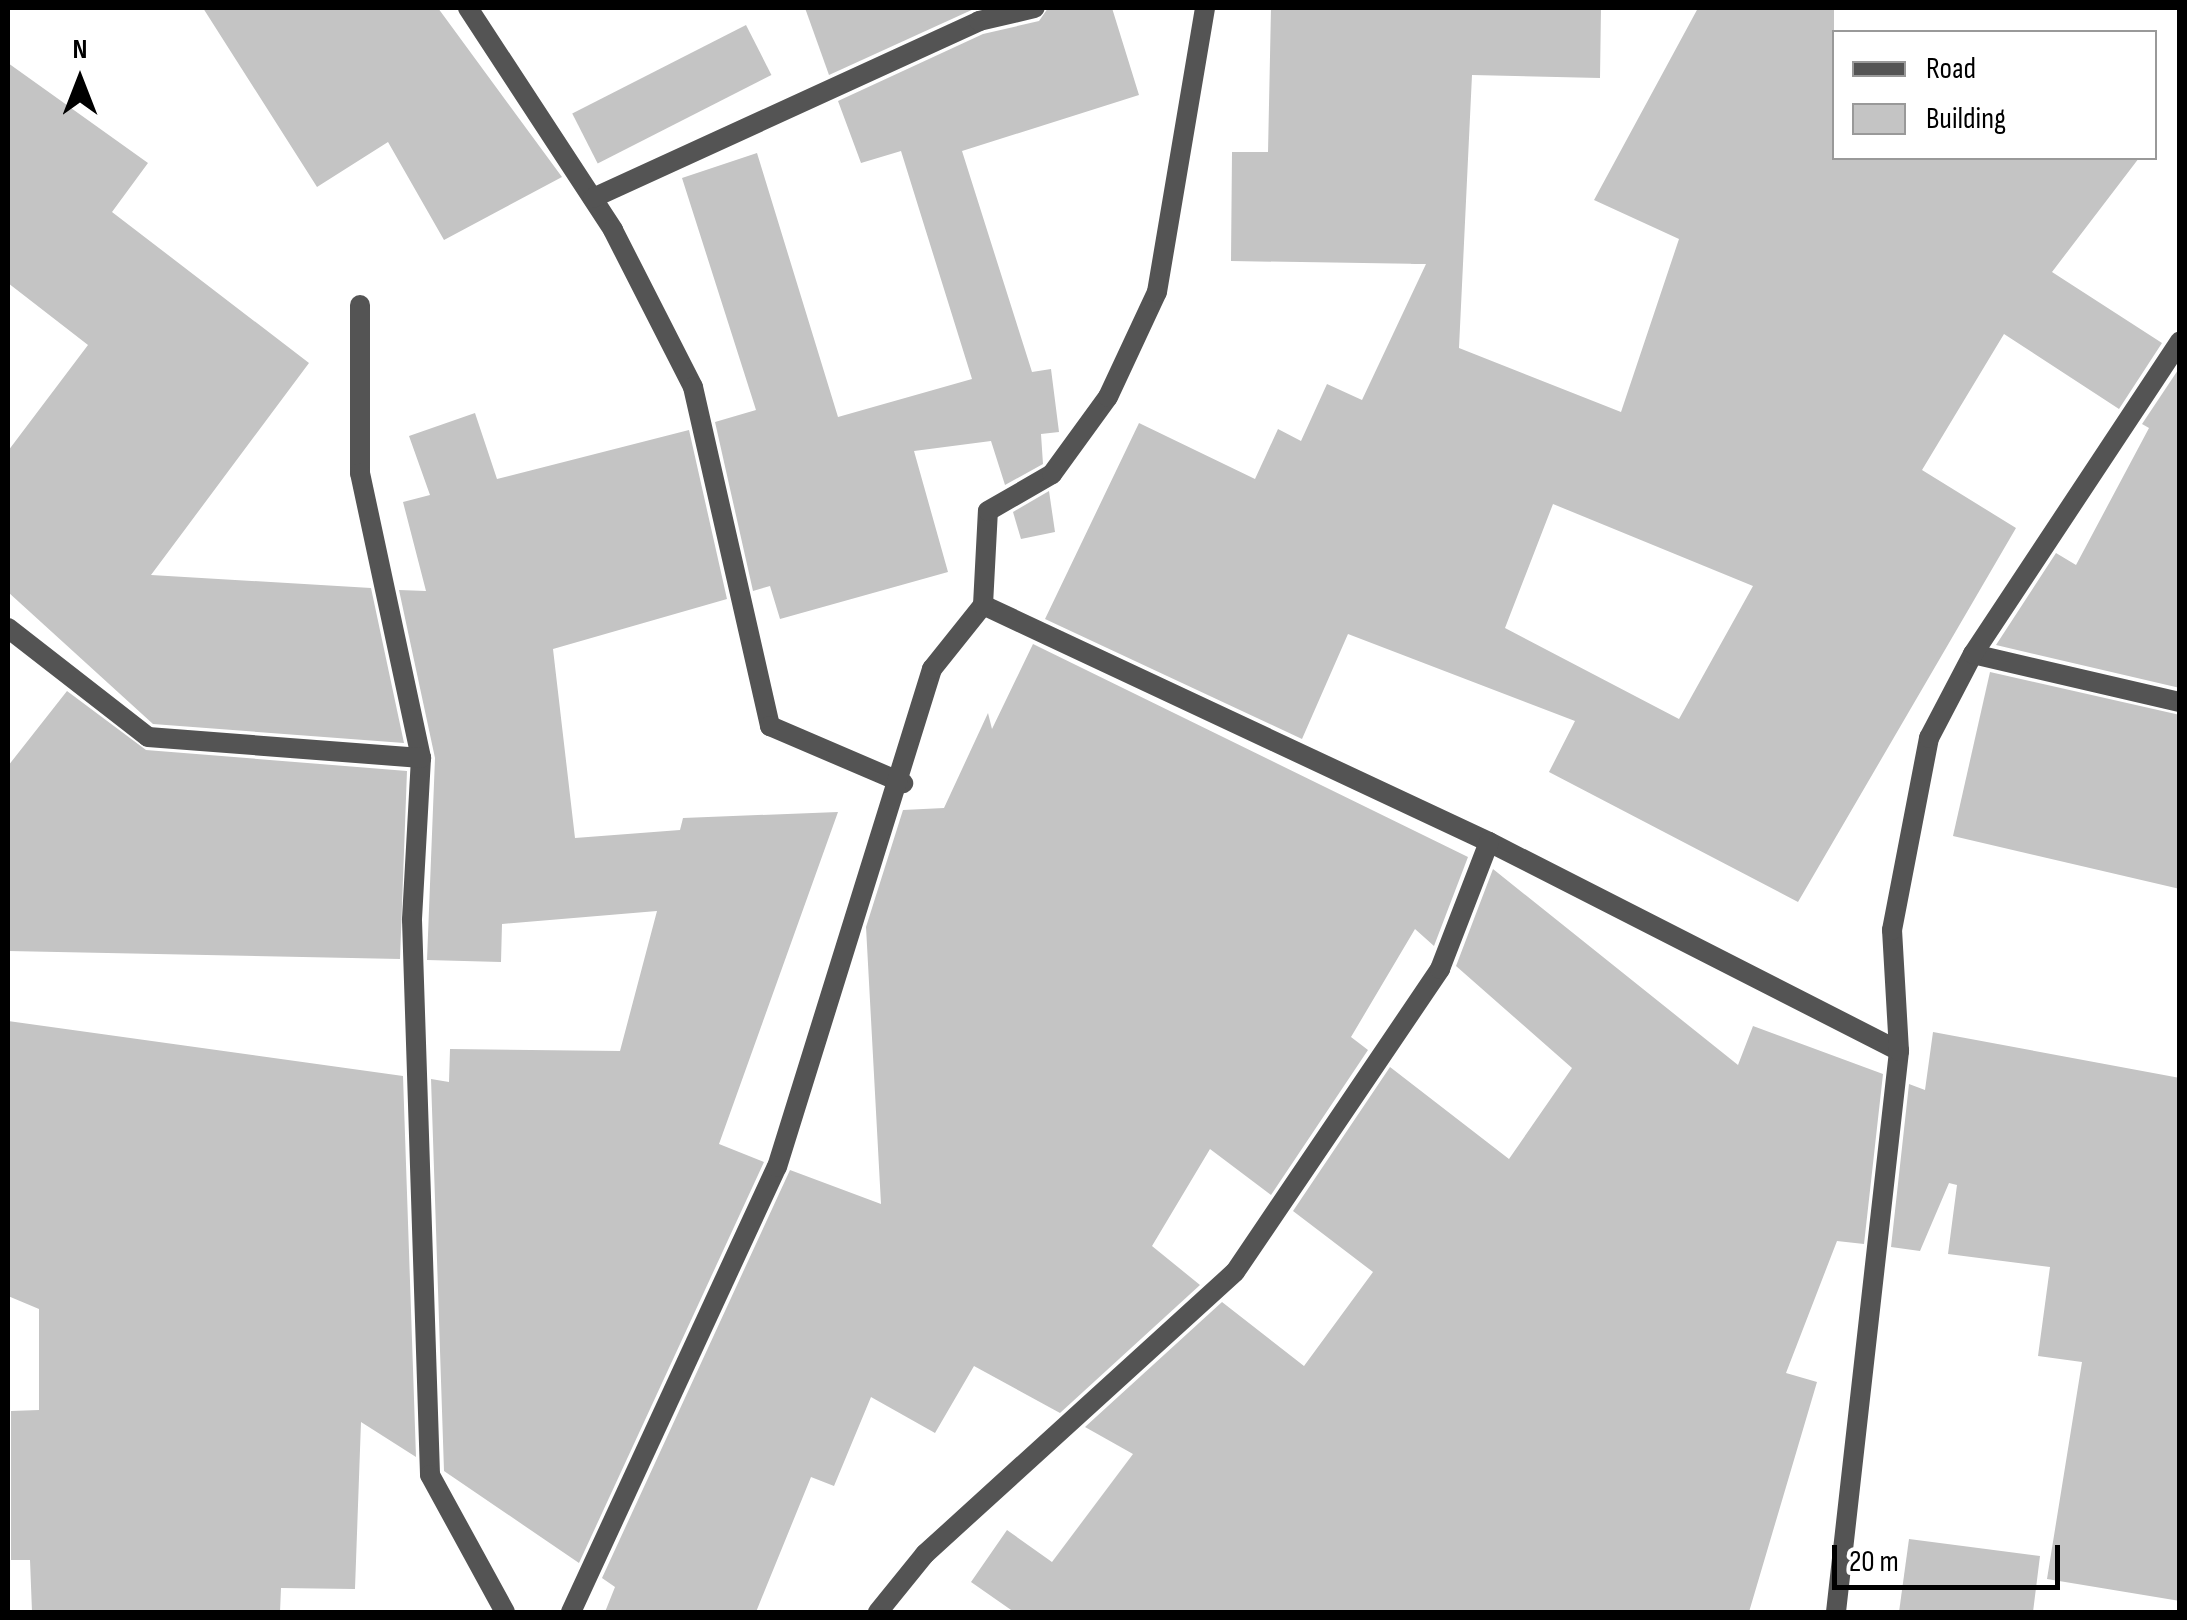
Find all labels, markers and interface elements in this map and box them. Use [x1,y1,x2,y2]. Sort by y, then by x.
north arrow [30,30,130,130]
legend [1832,30,2157,160]
text: N [73,33,87,66]
text: Road [1926,51,1976,87]
text: Building [1926,101,2006,137]
scale bar [1837,1525,2064,1587]
text: 20 m [1849,1544,1899,1580]

